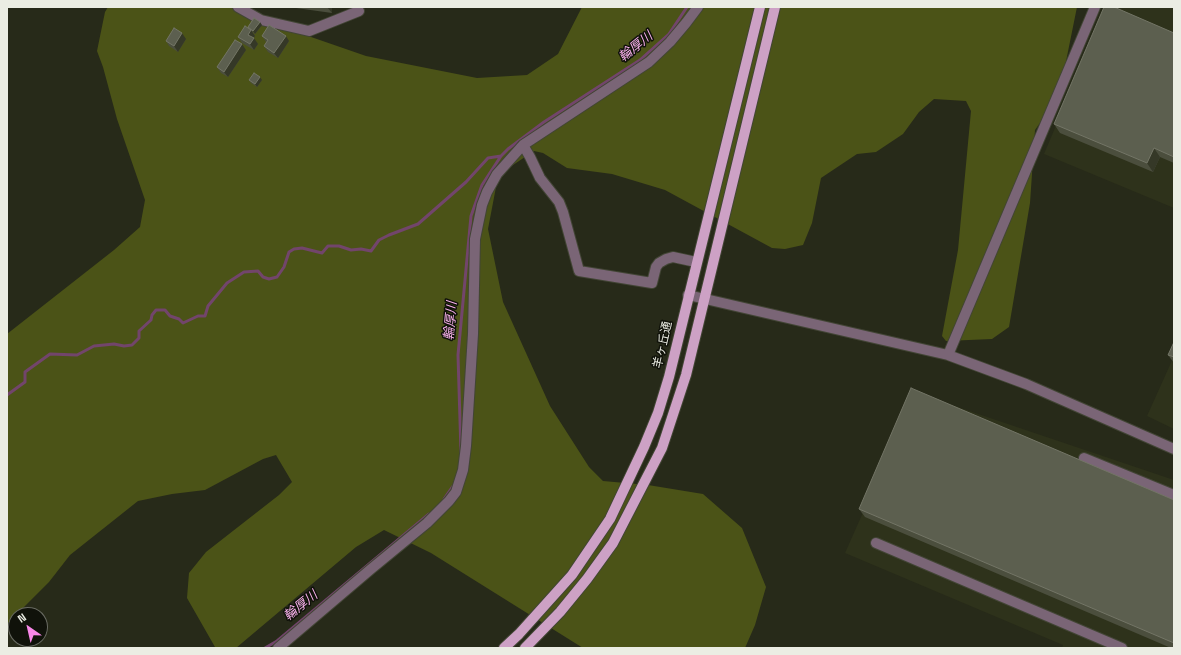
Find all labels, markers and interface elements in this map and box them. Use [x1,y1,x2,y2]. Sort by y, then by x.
water label: 輪厚川 [616,29,656,65]
water label: 輪厚川 [442,301,460,341]
street label: 羊ヶ丘通 [651,320,675,370]
water label: 輪厚川 [281,588,321,624]
north arrow [8,607,48,647]
text: N [15,610,29,626]

